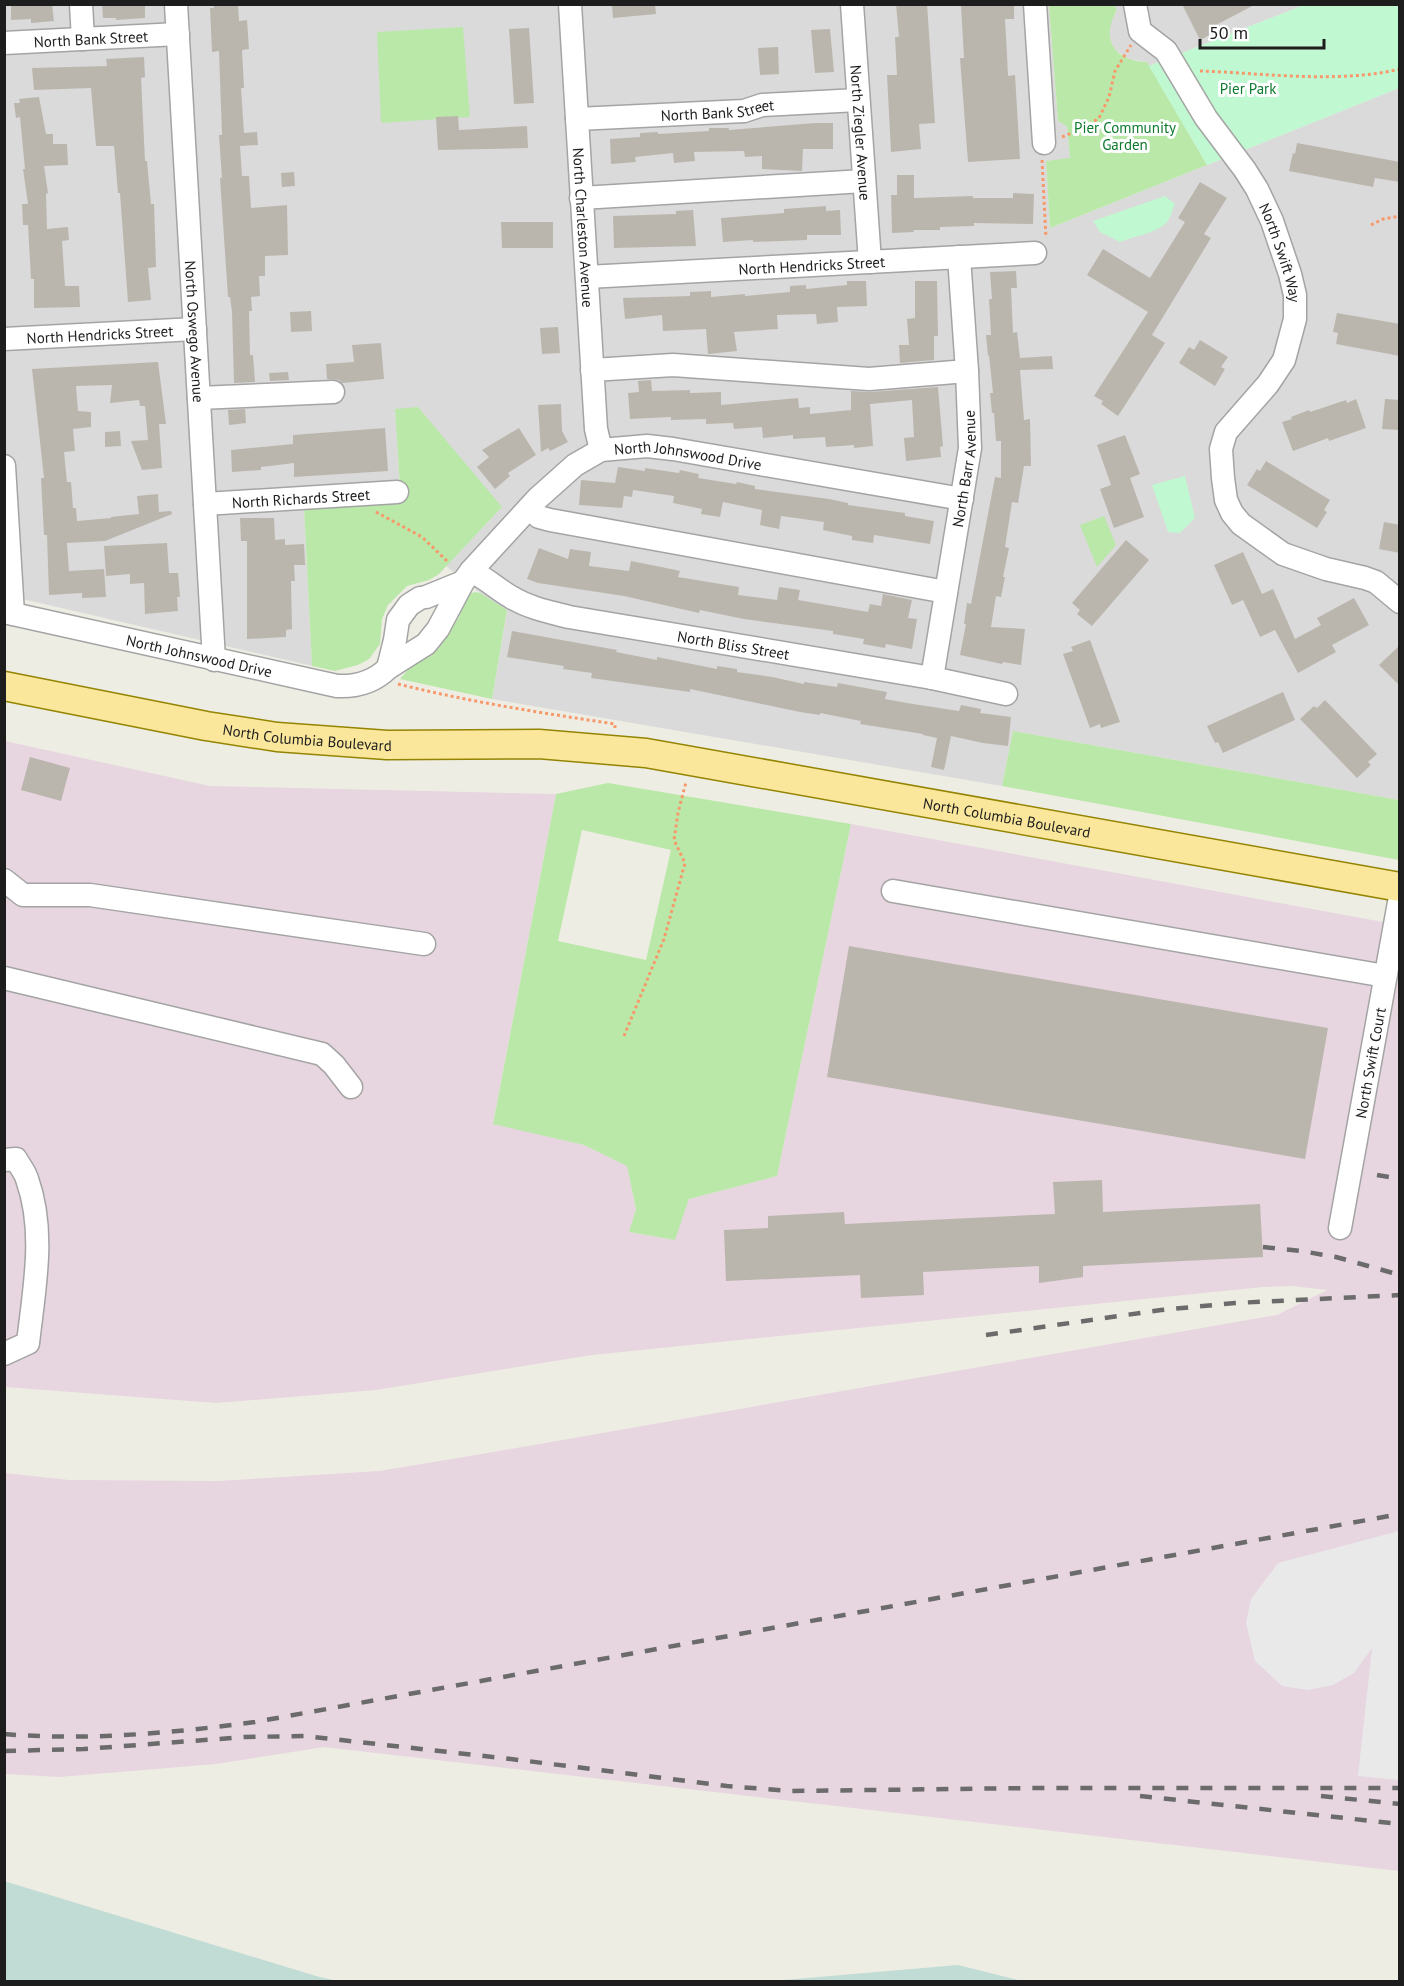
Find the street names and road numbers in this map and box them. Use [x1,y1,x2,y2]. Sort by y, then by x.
street label: North Bank Street [33,26,149,51]
street label: North Ziegler Avenue [847,64,875,201]
street label: North Bank Street [660,95,775,124]
street label: North Charleston Avenue [569,147,598,308]
street label: North Swift Way [1255,200,1305,302]
street label: North Hendricks Street [738,252,886,278]
street label: North Oswego Avenue [181,260,209,403]
street label: North Hendricks Street [26,321,174,347]
street label: North Barr Avenue [948,410,980,529]
street label: North Johnswood Drive [613,436,763,474]
street label: North Richards Street [231,484,370,512]
street label: North Bliss Street [676,626,791,663]
street label: North Johnswood Drive [124,630,274,681]
street label: North Columbia Boulevard [221,719,392,755]
street label: North Columbia Boulevard [922,793,1092,841]
street label: North Swift Court [1351,1006,1389,1120]

